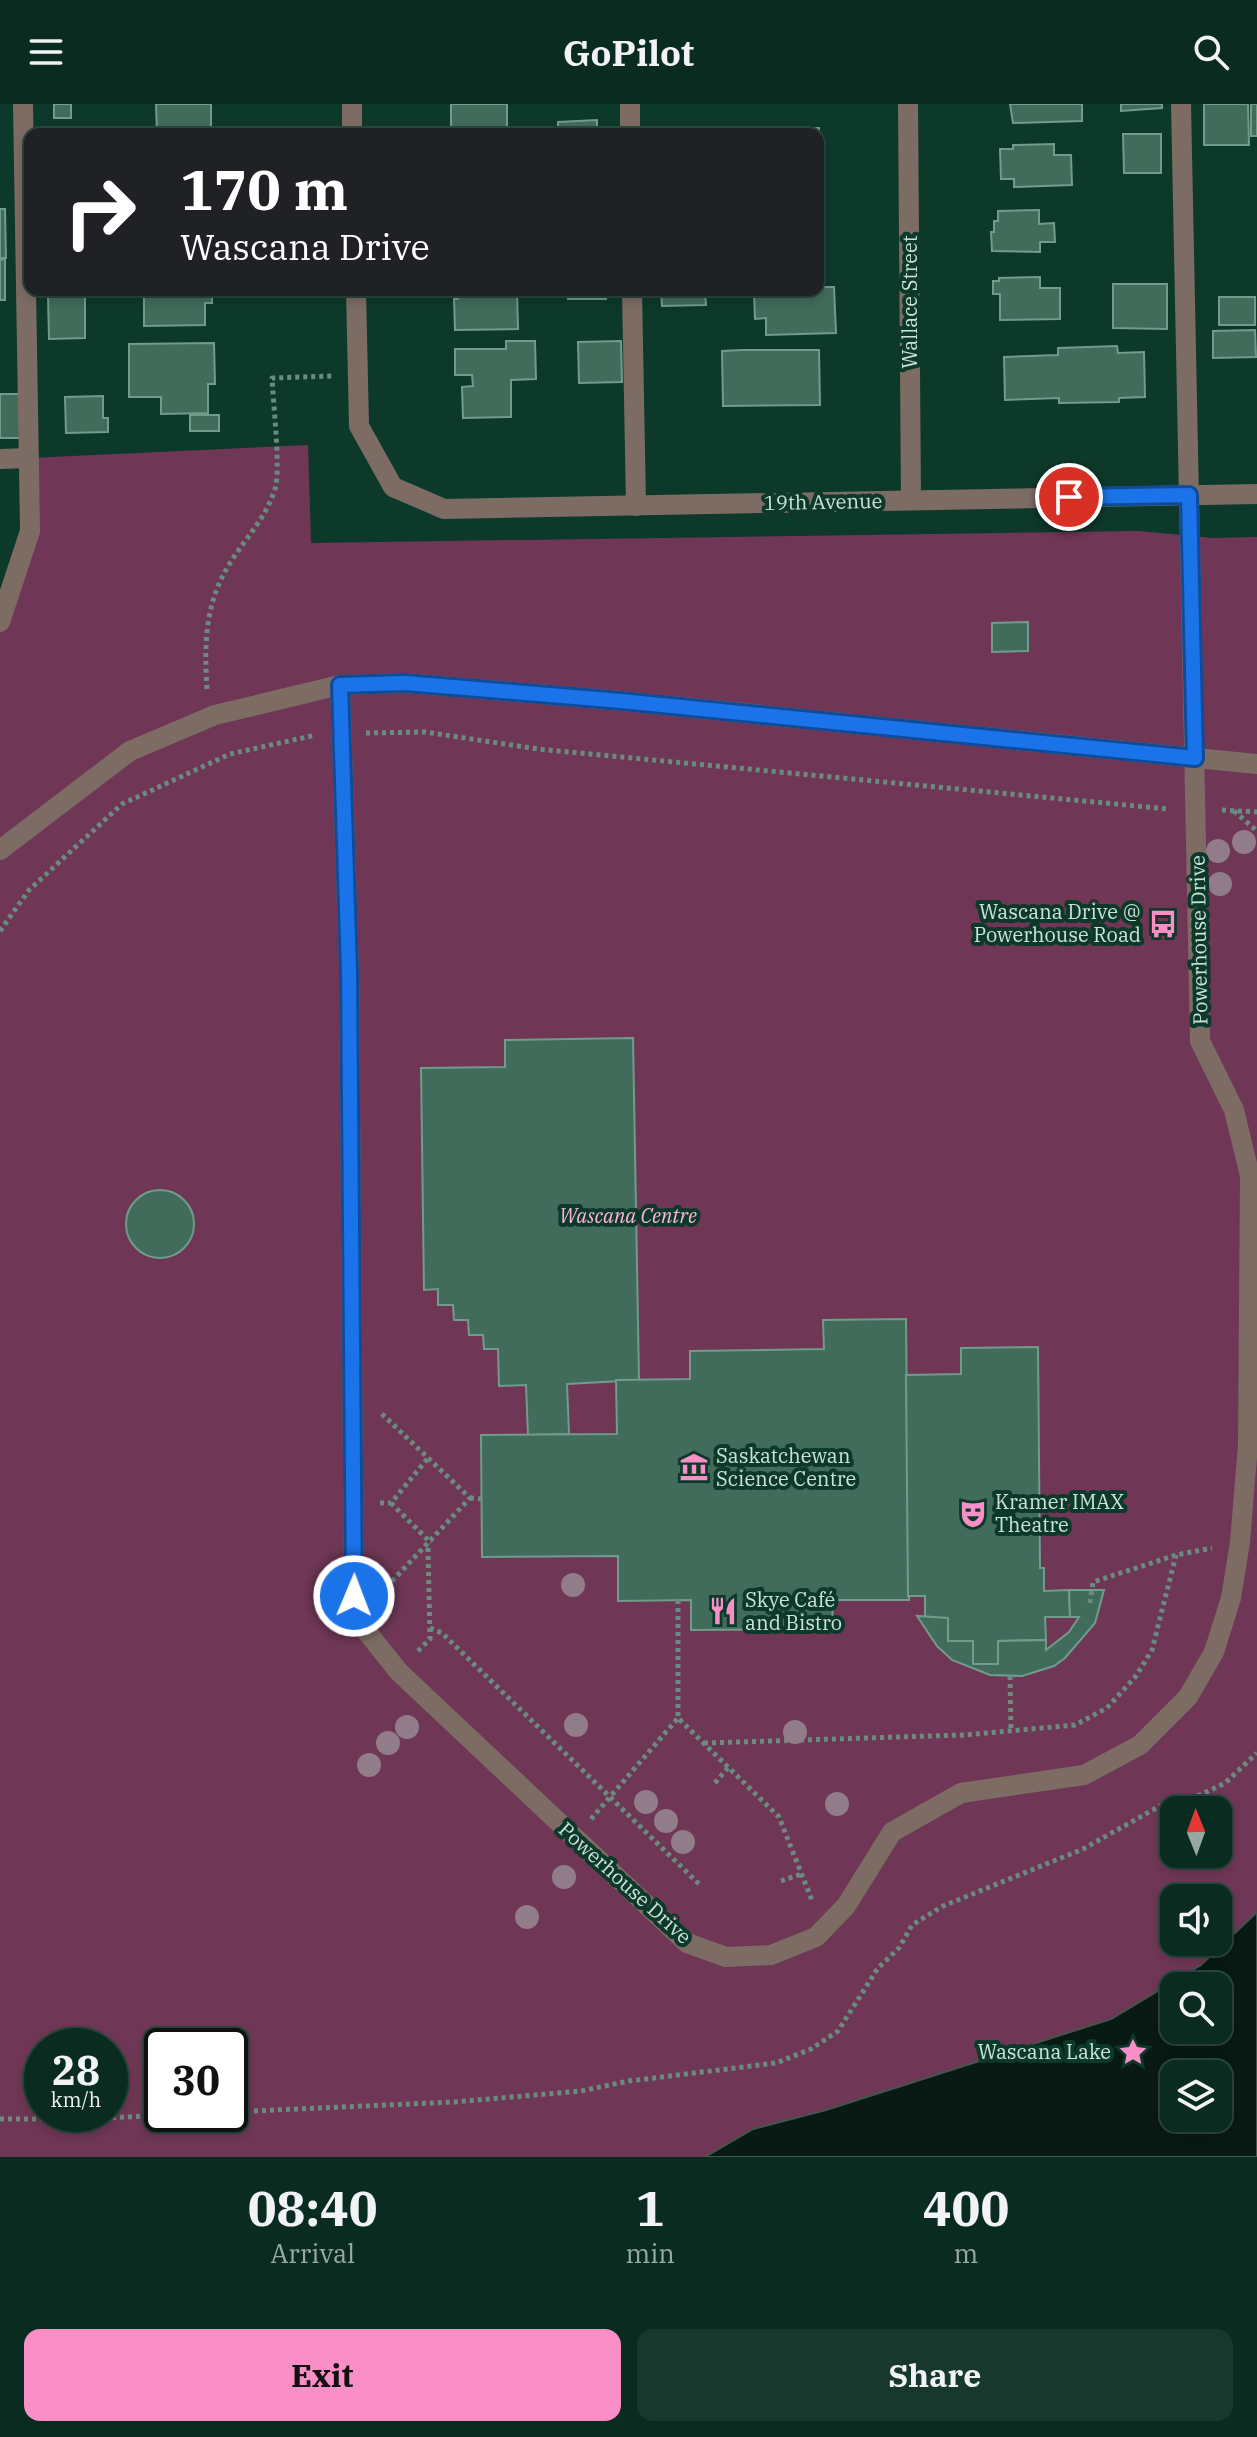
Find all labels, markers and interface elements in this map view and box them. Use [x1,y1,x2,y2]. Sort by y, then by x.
text: GoPilot [563,29,694,76]
icon: menu [24,30,68,74]
icon: search [1189,30,1233,74]
text: 170 m [180,153,348,225]
icon: right [48,160,152,264]
text: Wascana Drive [180,223,430,270]
street label: Wallace Street [896,235,923,369]
pin [1035,463,1103,531]
icon: arrive [1047,475,1091,519]
street label: 19th Avenue [764,487,882,516]
street label: Powerhouse Drive [1184,855,1213,1025]
place label: Wascana Drive @ Powerhouse Road [974,898,1141,948]
bus stop icon: Wascana Drive @ Powerhouse Road [1148,909,1178,939]
park label: Wascana Centre [559,1202,697,1229]
place label: Saskatchewan Science Centre [716,1442,856,1492]
museum icon: Saskatchewan Science Centre [679,1452,709,1482]
place label: Kramer IMAX Theatre [995,1488,1124,1538]
theatre icon: Kramer IMAX Theatre [958,1499,988,1529]
position arrow [312,1554,396,1638]
place label: Skye Café and Bistro [745,1586,842,1636]
restaurant icon: Skye Café and Bistro [708,1596,738,1626]
north arrow [1160,1796,1232,1868]
map controls [1160,1796,1232,2132]
street label: Powerhouse Drive [553,1816,698,1950]
button: sound [1160,1884,1232,1956]
button: search [1160,1972,1232,2044]
speed limit sign: 30 [144,2028,248,2132]
place icon: Wascana Lake [1118,2037,1148,2067]
place label: Wascana Lake [978,2038,1111,2065]
text: 28 [52,2044,100,2096]
button: layers [1160,2060,1232,2132]
text: km/h [51,2086,101,2113]
text: 08:40 [248,2177,378,2239]
text: 1 [636,2177,665,2239]
text: 400 [923,2177,1009,2239]
text: Arrival [270,2236,355,2270]
text: min [625,2236,675,2270]
text: m [954,2236,978,2270]
button: Exit [24,2329,621,2421]
button: Share [637,2329,1233,2421]

